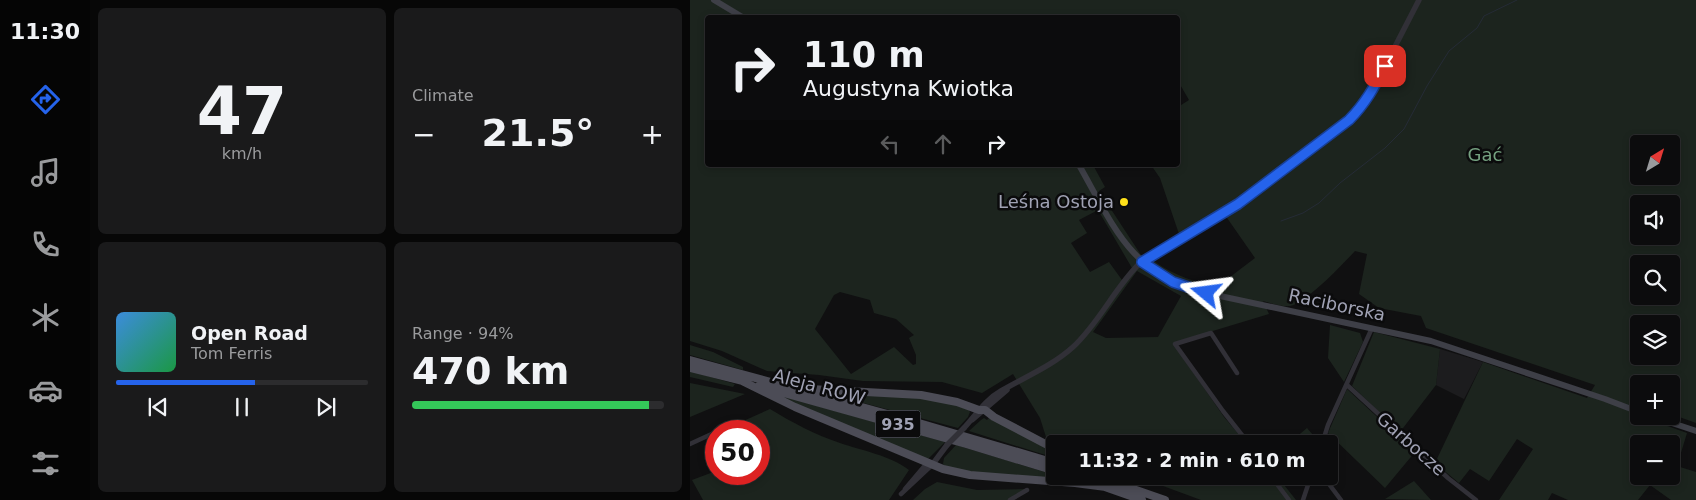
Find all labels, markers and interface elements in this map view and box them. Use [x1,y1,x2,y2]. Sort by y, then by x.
text: 11:30 [10,19,80,44]
icon: right [720,35,785,100]
text: 110 m [803,35,925,75]
pin [1364,45,1406,87]
icon: arrive [1371,52,1399,80]
text: 47 [197,74,287,149]
text: Augustyna Kwiotka [803,76,1014,101]
icon: directions [28,82,63,117]
text: Climate [412,86,474,105]
text: 21.5° [482,111,594,155]
text: − [412,118,435,151]
text: + [641,118,664,151]
icon: left [876,130,904,158]
icon: ahead [929,130,957,158]
icon: right [982,130,1010,158]
north arrow [1630,135,1680,185]
map controls [1630,135,1680,485]
text: km/h [222,144,262,163]
park label: Gać [1468,144,1502,165]
icon: music [28,155,63,190]
place label: Leśna Ostoja [998,191,1114,212]
button: sound [1630,195,1680,245]
marker: Leśna Ostoja [1118,196,1130,208]
icon: phone [28,227,63,262]
button: search [1630,255,1680,305]
position arrow [1179,266,1231,318]
street label: Raciborska [1287,284,1387,325]
icon: climate [28,300,63,335]
button: layers [1630,315,1680,365]
text: Open Road [191,322,308,344]
text: Range · 94% [412,324,514,343]
text: Tom Ferris [191,344,272,363]
text: 470 km [412,349,569,393]
street label: Aleja ROW [771,364,868,409]
icon: car [28,373,63,408]
button: + [1630,375,1680,425]
icon: previous [144,393,172,421]
icon: pause [228,393,256,421]
icon: next [312,393,340,421]
street label: Garbocze [1373,407,1450,480]
road number: 935 [876,410,920,438]
speed limit sign: 50 [705,420,770,485]
button: − [1630,435,1680,485]
icon: filters [28,446,63,481]
text: 11:32 · 2 min · 610 m [1078,449,1306,471]

